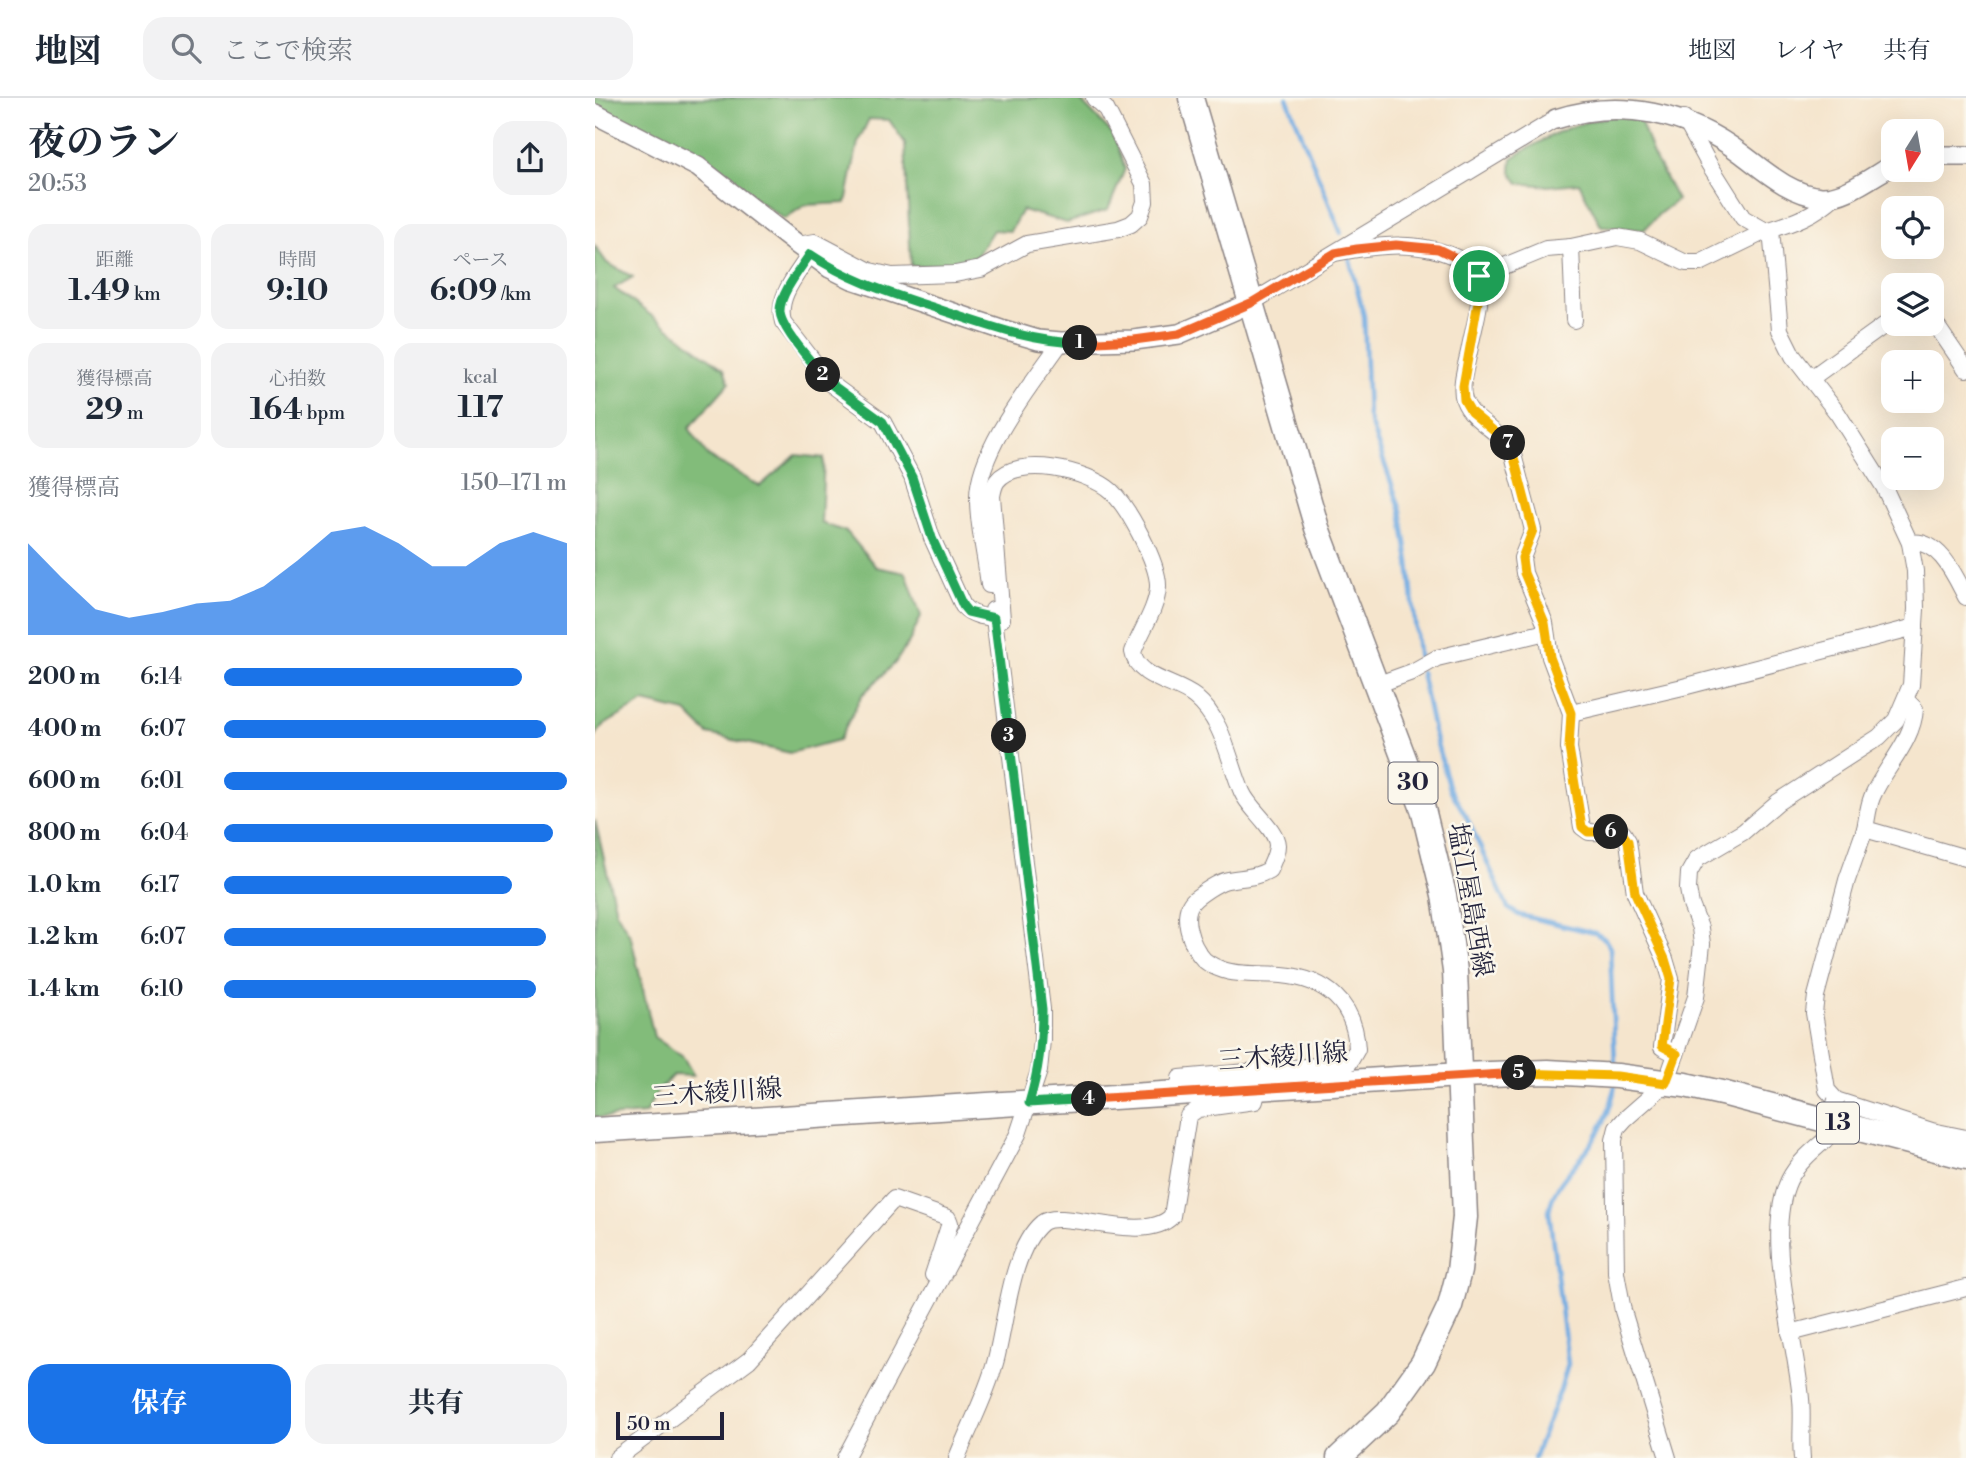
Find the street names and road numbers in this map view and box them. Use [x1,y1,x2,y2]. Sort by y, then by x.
road number: 30 [1389,762,1437,804]
street label: 塩江屋島西線 [1441,820,1499,980]
street label: 三木綾川線 [1217,1037,1349,1077]
street label: 三木綾川線 [651,1073,783,1113]
road number: 13 [1817,1102,1859,1143]

